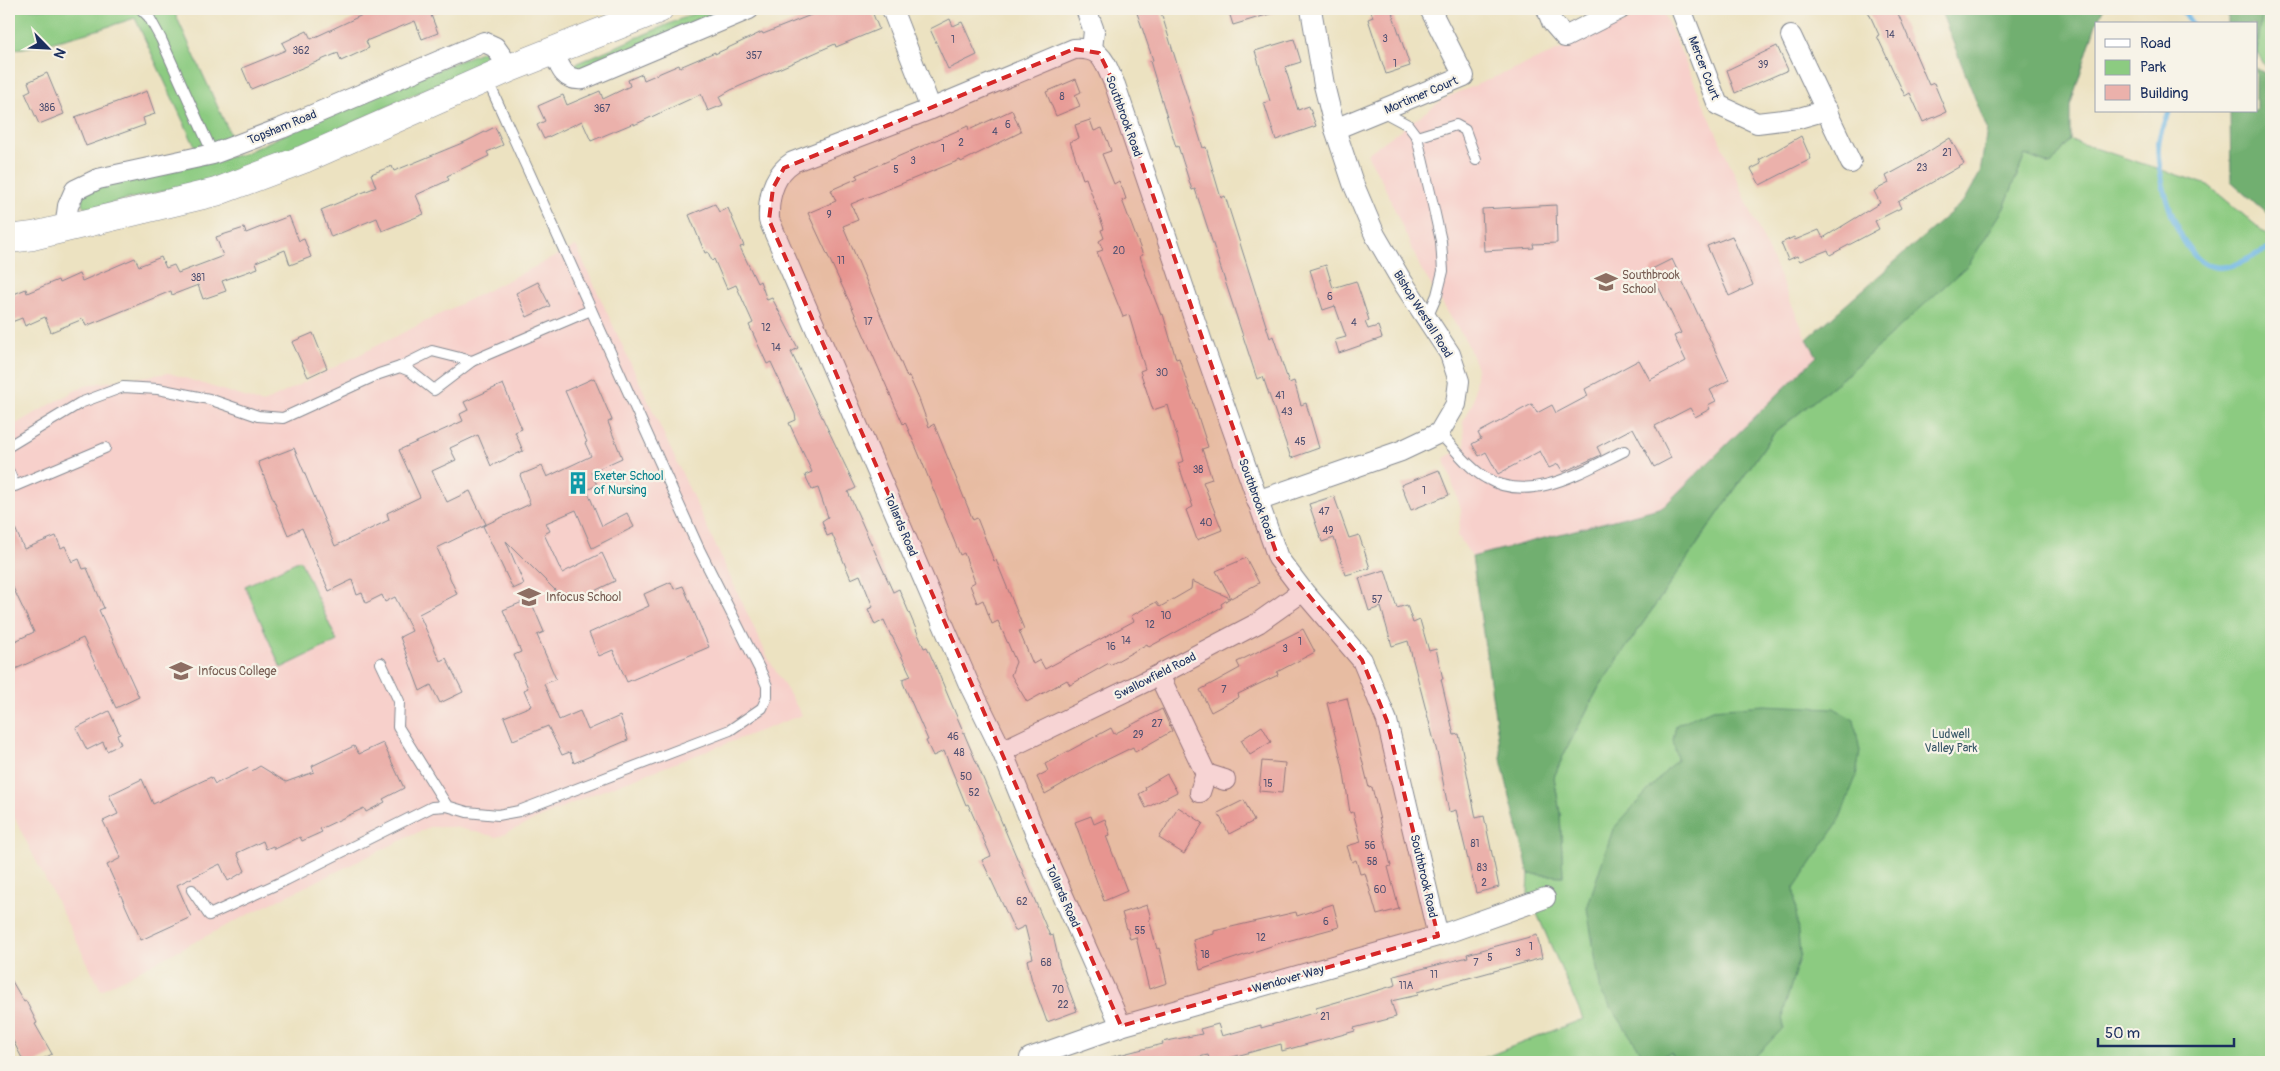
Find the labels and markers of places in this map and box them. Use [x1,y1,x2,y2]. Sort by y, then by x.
place label: Southbrook School [1622,268,1680,297]
school or university icon: Southbrook School [1593,269,1619,295]
place label: Exeter School of Nursing [594,469,664,498]
building icon: Exeter School of Nursing [565,470,591,496]
school or university icon: Infocus School [516,584,542,610]
place label: Infocus School [546,590,621,605]
school or university icon: Infocus College [168,658,194,684]
place label: Infocus College [198,664,276,679]

